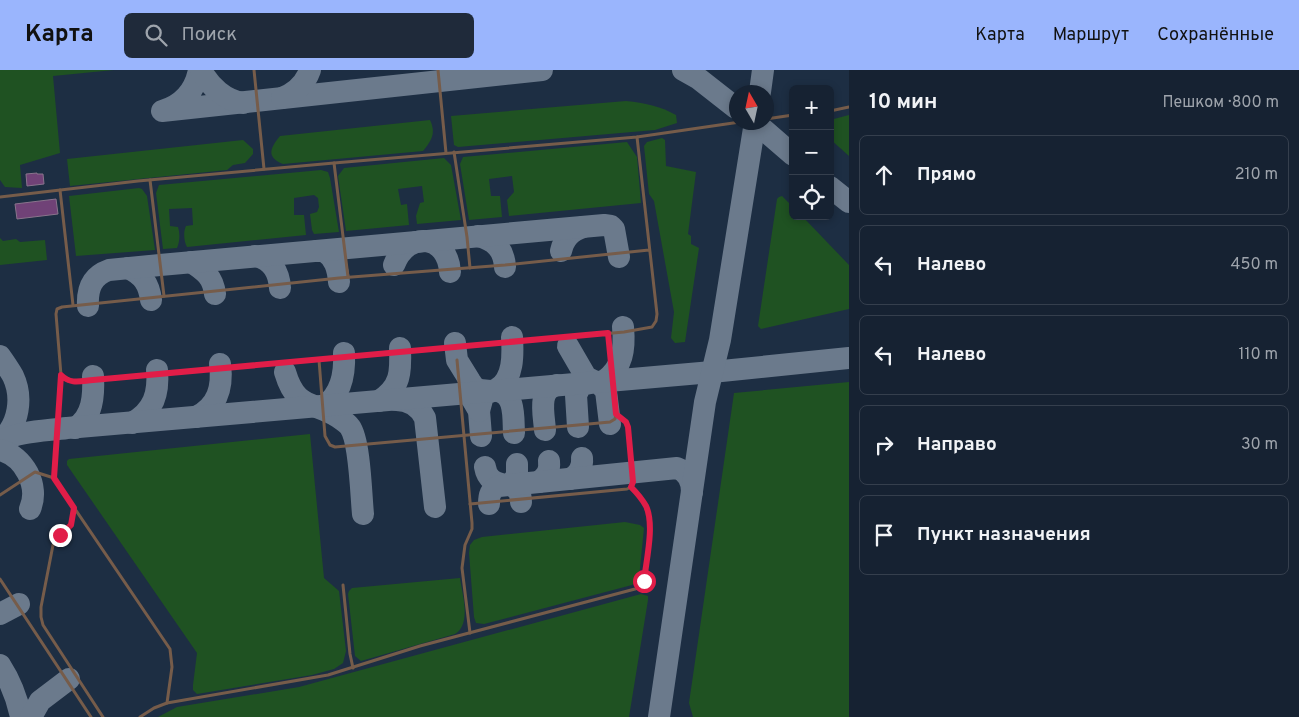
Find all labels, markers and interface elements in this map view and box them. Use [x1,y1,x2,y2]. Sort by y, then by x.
search box [124,13,474,58]
text: Карта [25,20,94,50]
icon: search [142,21,170,49]
text: Поиск [182,23,237,47]
text: Карта [975,24,1025,47]
text: Маршрут [1053,24,1129,47]
text: Сохранённые [1157,24,1274,47]
north arrow [729,85,774,130]
map controls [789,85,834,220]
button: + [789,85,834,130]
text: 10 мин [869,89,937,116]
text: Пешком · 800 m [1162,93,1279,113]
button: − [789,130,834,175]
icon: ahead [870,161,898,189]
text: Прямо [917,163,976,187]
text: 210 m [1235,165,1278,185]
button: locate [789,175,834,220]
icon: left [870,251,898,279]
text: Налево [917,253,986,277]
text: 450 m [1231,255,1278,275]
icon: left [870,341,898,369]
text: Налево [917,343,986,367]
text: 110 m [1238,345,1278,365]
icon: right [870,431,898,459]
text: Направо [917,433,997,457]
text: 30 m [1241,435,1278,455]
icon: arrive [870,521,898,549]
text: Пункт назначения [917,523,1091,547]
route end [49,524,72,547]
route start [633,570,656,593]

